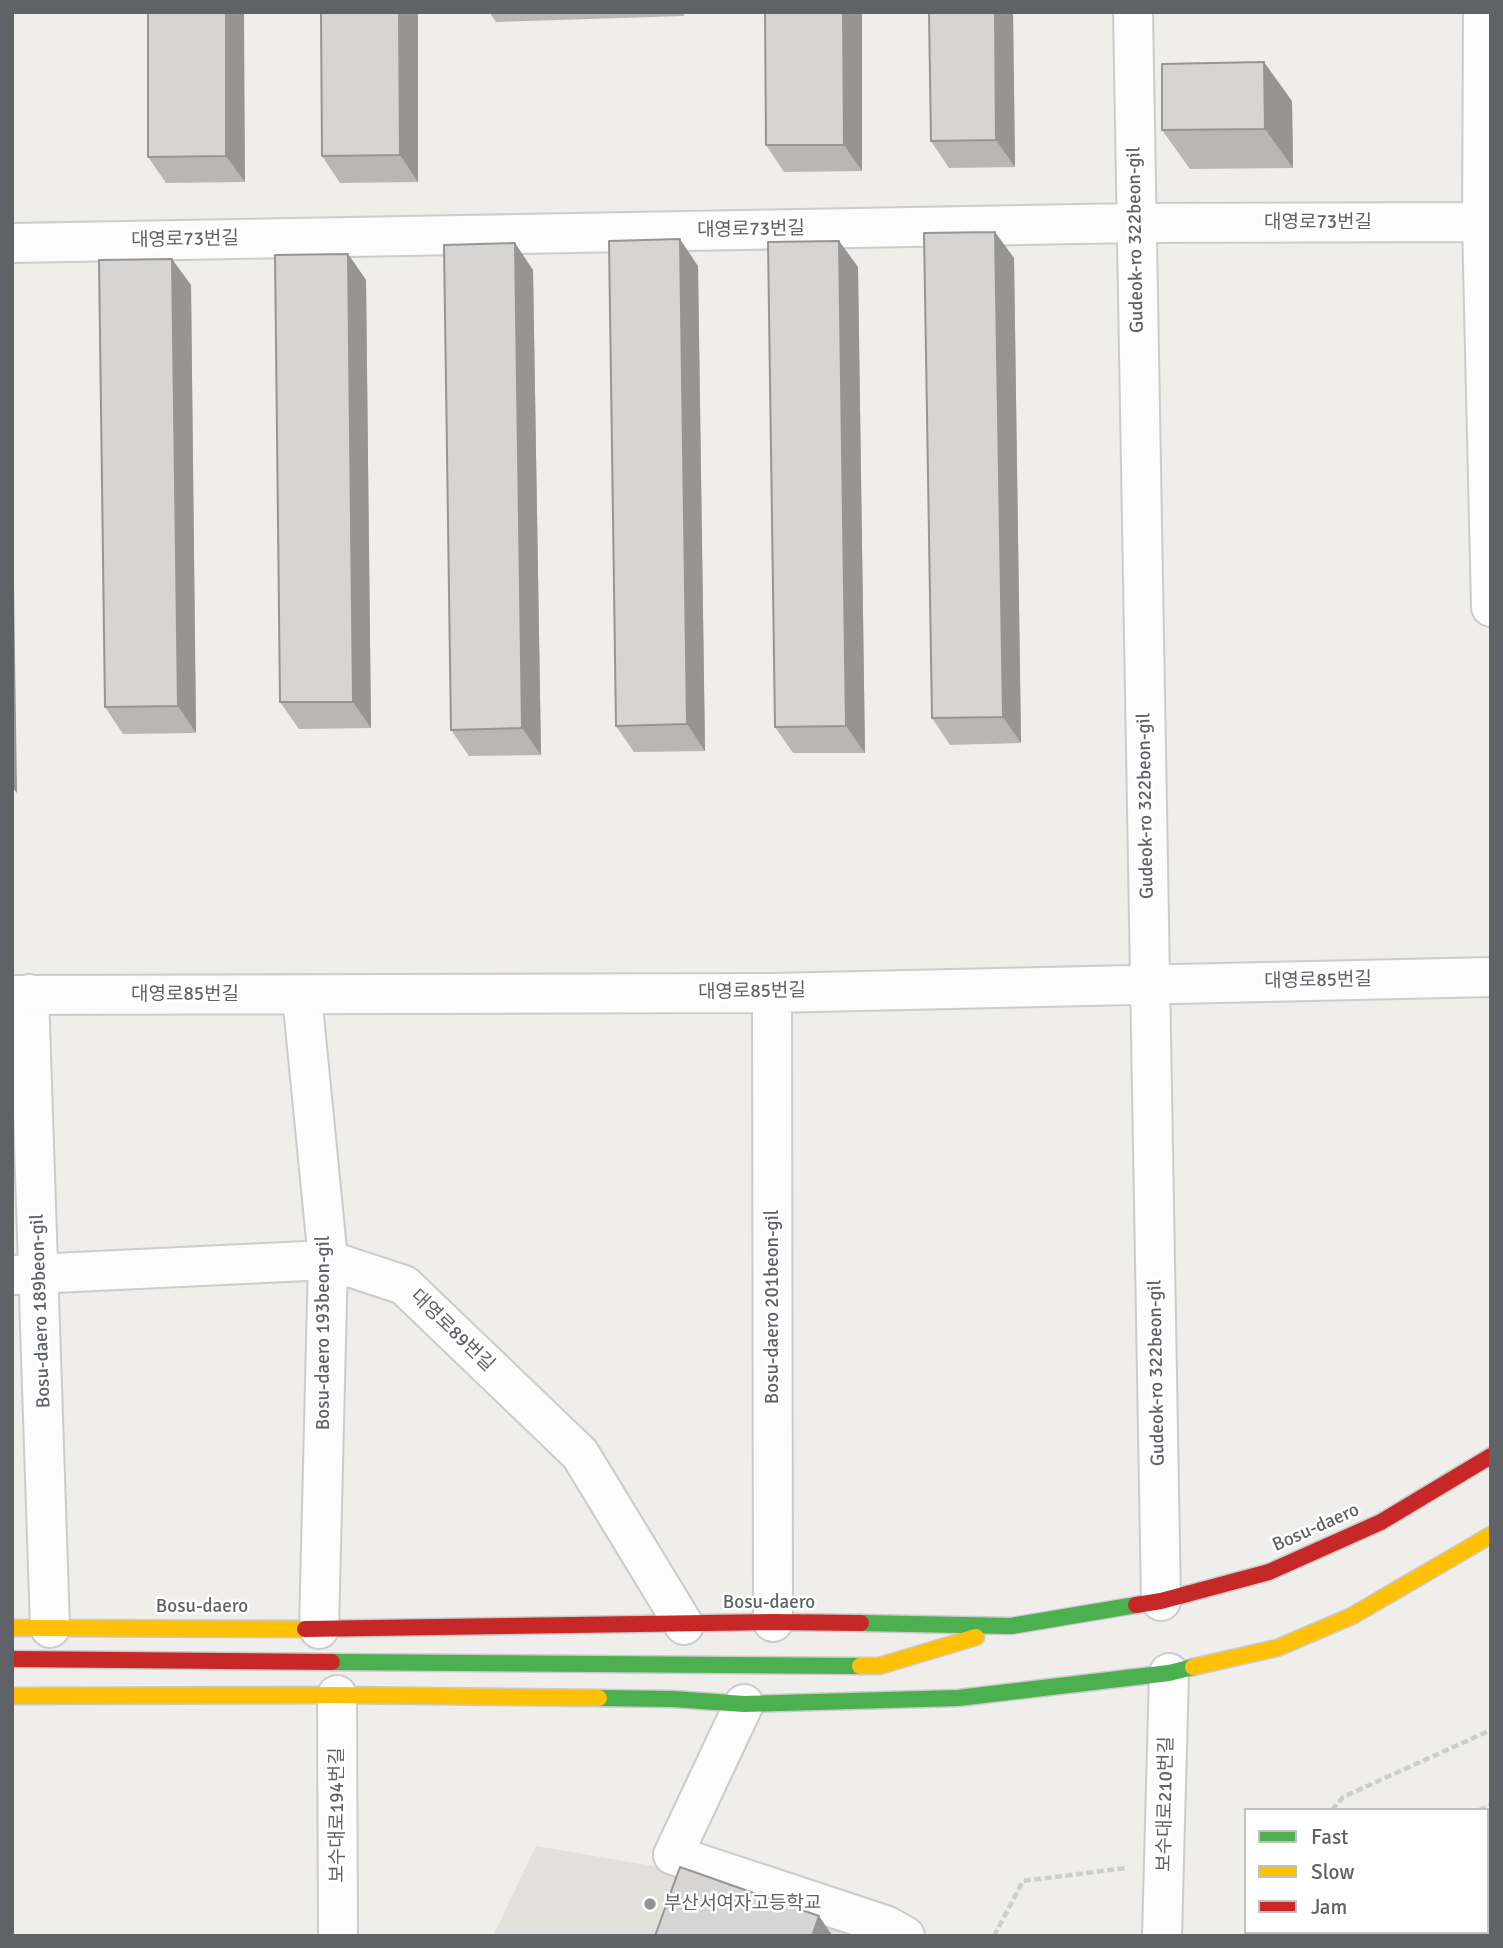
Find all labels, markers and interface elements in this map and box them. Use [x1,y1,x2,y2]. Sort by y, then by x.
street label: Gudeok-ro 322beon-gil [1123,147,1149,333]
street label: 대영로73번길 [1264,212,1372,234]
street label: 대영로73번길 [697,218,805,242]
street label: 대영로73번길 [131,228,239,252]
street label: Gudeok-ro 322beon-gil [1133,713,1159,899]
street label: 대영로85번길 [1264,969,1372,993]
street label: 대영로85번길 [698,980,806,1004]
street label: 대영로85번길 [131,984,239,1006]
street label: Bosu-daero 201beon-gil [762,1210,784,1404]
street label: Bosu-daero 189beon-gil [26,1213,56,1409]
street label: Bosu-daero 193beon-gil [313,1236,335,1430]
street label: Gudeok-ro 322beon-gil [1144,1280,1170,1466]
street label: 대영로89번길 [405,1285,499,1377]
street label: Bosu-daero [1269,1499,1363,1557]
street label: Bosu-daero [723,1592,815,1614]
street label: Bosu-daero [156,1596,248,1618]
street label: 보수대로210번길 [1153,1736,1179,1872]
street label: 보수대로194번길 [327,1747,349,1883]
legend [1244,1808,1489,1934]
text: Fast [1311,1824,1348,1850]
text: Slow [1311,1859,1355,1885]
place label: 부산서여자고등학교 [664,1893,821,1915]
text: Jam [1311,1894,1347,1920]
marker: 부산서여자고등학교 [642,1896,658,1912]

